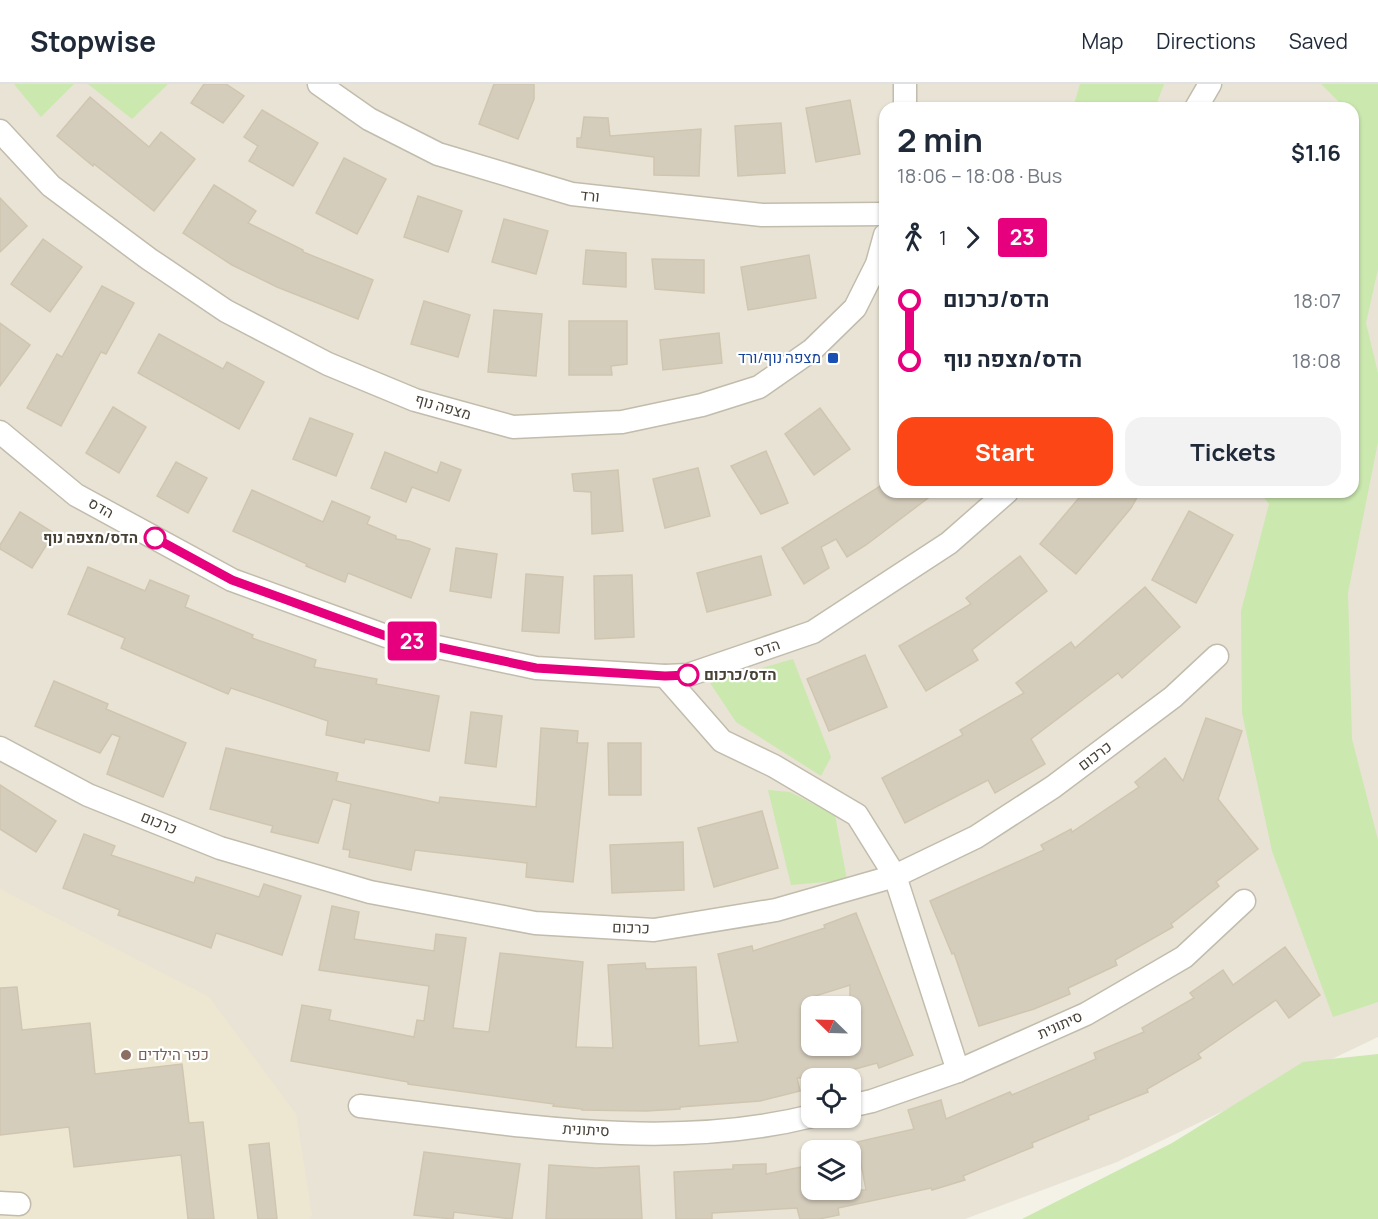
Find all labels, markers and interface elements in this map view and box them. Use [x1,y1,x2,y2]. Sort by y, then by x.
text: Stopwise [30,22,156,60]
text: Map [1082,27,1123,55]
text: Directions [1156,27,1256,55]
text: Saved [1289,27,1348,55]
text: 2 min [897,117,983,162]
text: $1.16 [1291,138,1341,168]
text: 18:06 – 18:08 · Bus [897,162,1062,189]
street label: ורד [579,184,601,207]
icon: walk [897,221,930,254]
icon: forward [956,221,989,254]
text: 23 [1010,223,1035,251]
text: 1 [939,224,947,251]
text: הדס/כרכום [943,284,1049,314]
text: 18:07 [1293,287,1341,314]
text: הדס/מצפה נוף [943,344,1082,374]
place label: מצפה נוף/ורד [738,347,821,368]
text: 18:08 [1292,347,1341,374]
marker: מצפה נוף/ורד [826,351,840,365]
street label: מצפה נוף [413,388,474,425]
button: Start [897,417,1113,486]
button: Tickets [1125,417,1341,486]
street label: הדס [85,492,118,523]
place label: הדס/מצפה נוף [43,527,138,548]
marker: הדס/מצפה נוף [144,527,166,549]
line badge: 23 [385,622,439,660]
text: 23 [400,627,424,655]
street label: הדס [751,633,783,662]
marker: הדס/כרכום [677,664,699,686]
place label: הדס/כרכום [704,664,777,685]
street label: כרכום [1073,736,1116,775]
street label: כרכום [138,806,180,839]
street label: כרכום [612,916,650,939]
north arrow [801,996,861,1056]
map controls [801,996,861,1200]
street label: סיתונית [1034,1005,1086,1044]
place label: כפר הילדים [138,1044,209,1065]
marker: כפר הילדים [119,1048,133,1062]
button: locate [801,1068,861,1128]
street label: סיתונית [562,1118,610,1141]
button: layers [801,1140,861,1200]

